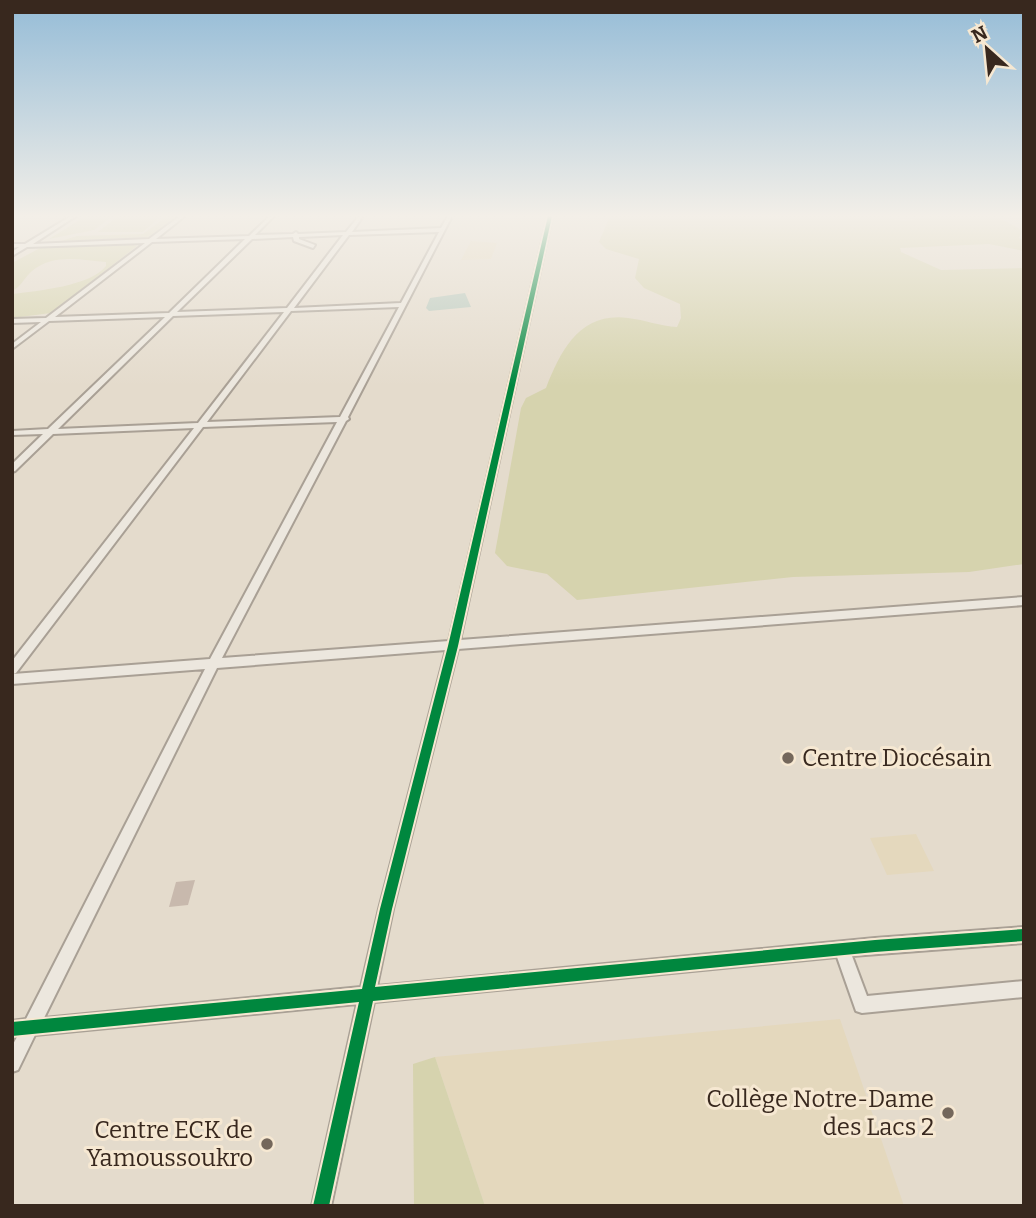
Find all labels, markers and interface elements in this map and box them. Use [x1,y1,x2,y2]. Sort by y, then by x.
north arrow [952,14,1022,84]
text: N [968,21,992,48]
place label: Centre Diocésain [802,744,992,772]
marker: Centre Diocésain [780,750,796,766]
place label: Collège Notre-Dame des Lacs 2 [706,1085,934,1141]
marker: Collège Notre-Dame des Lacs 2 [940,1105,956,1121]
place label: Centre ECK de Yamoussoukro [86,1116,253,1172]
marker: Centre ECK de Yamoussoukro [259,1136,275,1152]

